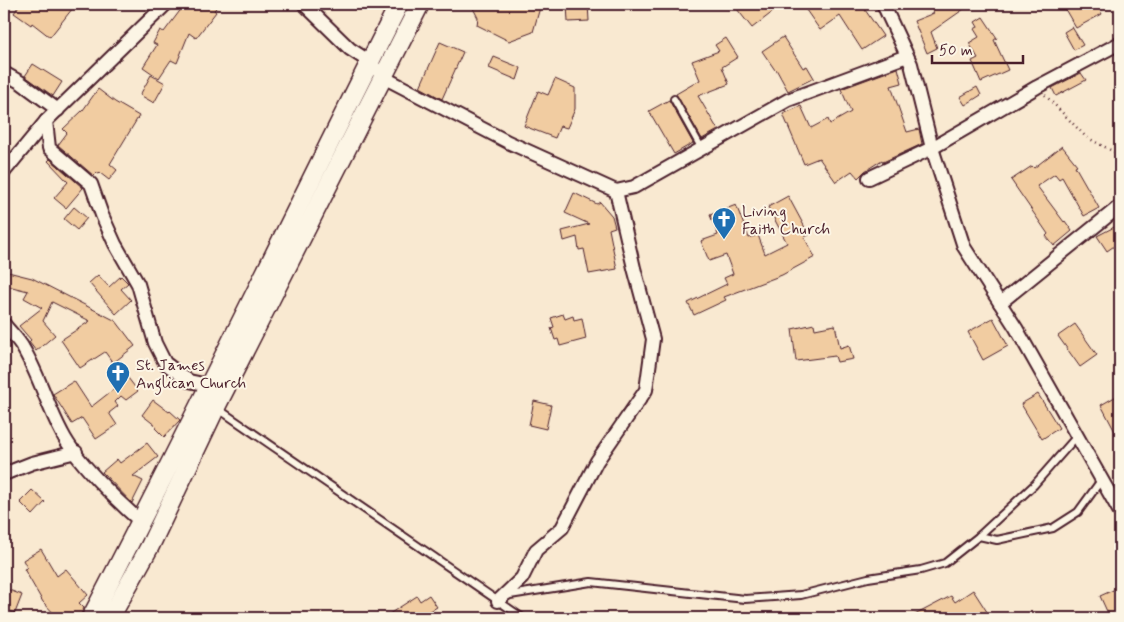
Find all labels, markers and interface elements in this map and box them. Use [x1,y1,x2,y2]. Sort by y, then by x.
scale bar [932,32,1023,64]
text: 50 m [939,41,973,61]
place label: Living Faith Church [742,201,830,240]
church icon: Living Faith Church [711,206,737,240]
place label: St. James Anglican Church [136,355,246,395]
church icon: St. James Anglican Church [105,360,131,394]

